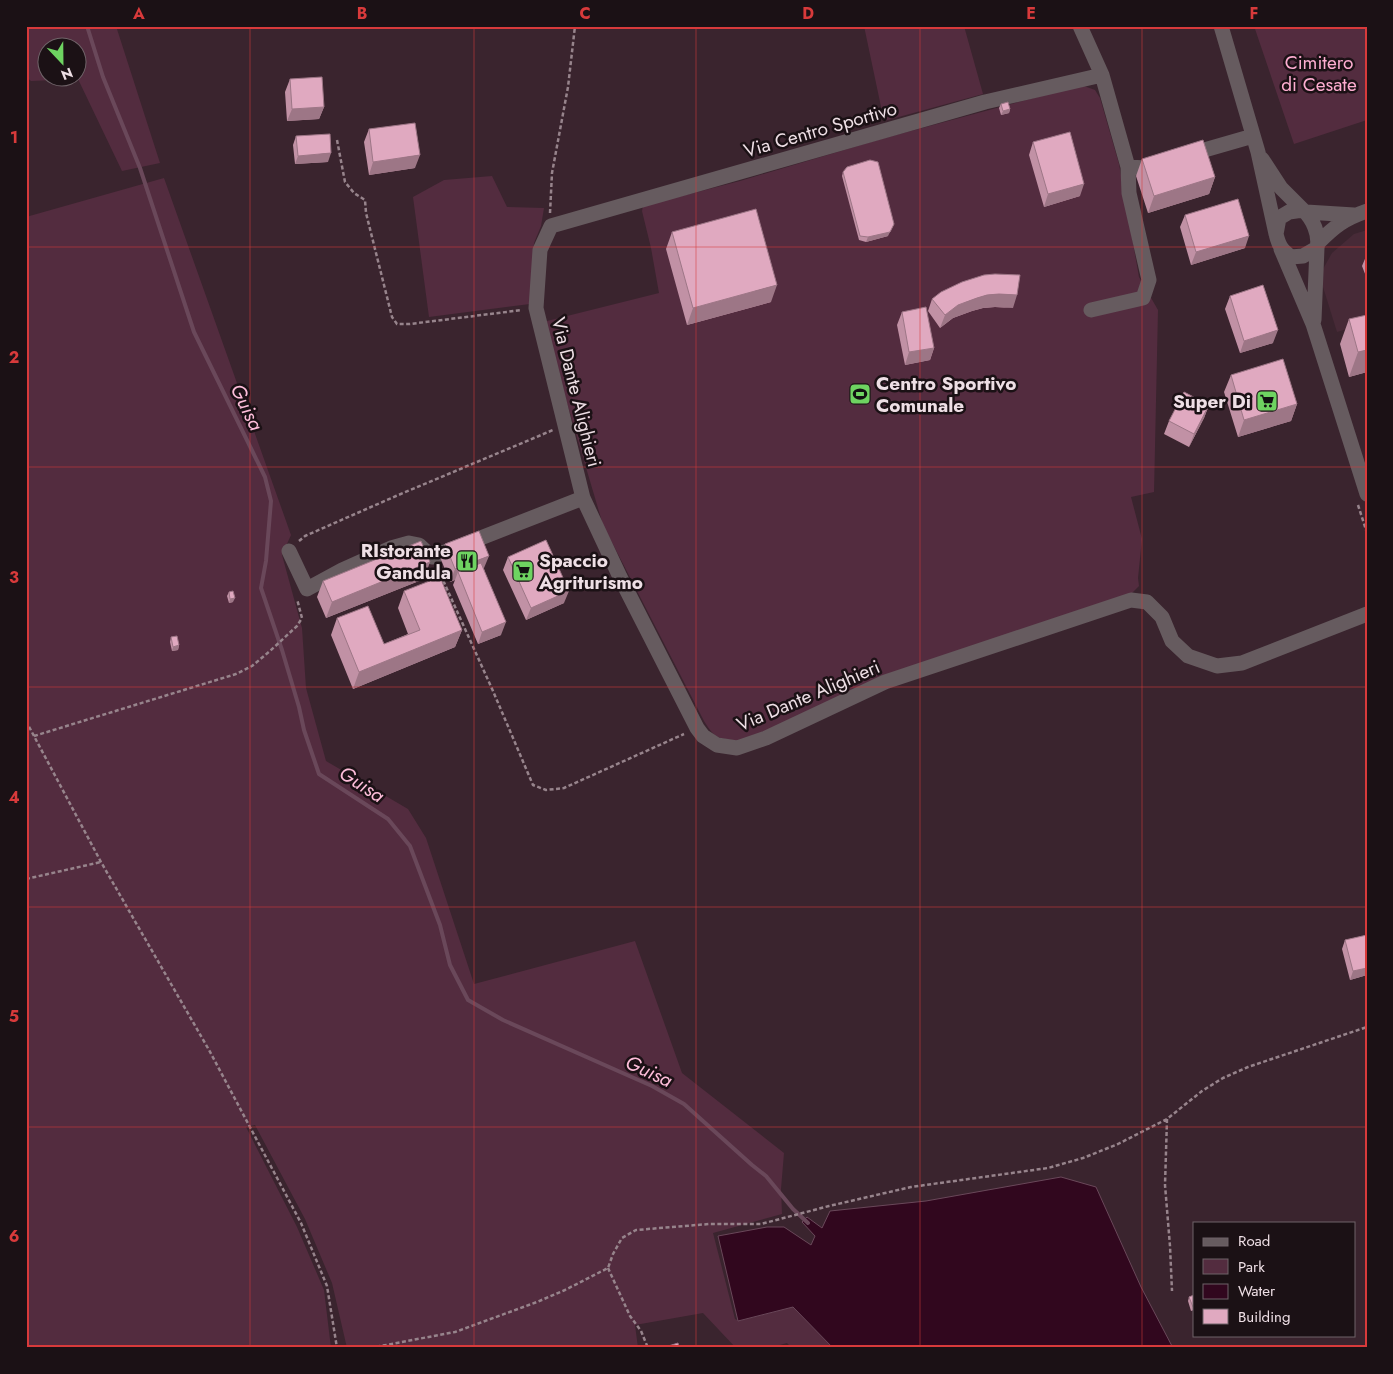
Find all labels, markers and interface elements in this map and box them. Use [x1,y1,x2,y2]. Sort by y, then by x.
text: A [132,2,145,25]
text: B [357,2,367,25]
text: C [579,2,591,25]
text: D [802,2,814,25]
text: E [1026,2,1036,25]
text: F [1250,2,1258,25]
north arrow [38,38,88,88]
park label: Cimitero di Cesate [1281,49,1357,98]
text: N [58,63,76,85]
street label: Via Centro Sportivo [740,95,900,164]
text: 1 [10,126,18,149]
street label: Via Dante Alighieri [545,315,608,470]
text: 2 [9,346,19,369]
place label: Centro Sportivo Comunale [876,370,1016,419]
water label: Guisa [223,379,270,436]
sports icon: Centro Sportivo Comunale [848,382,872,406]
place label: Super Di [1173,388,1251,415]
supermarket icon: Super Di [1255,389,1279,413]
place label: RIstorante Gandula [361,537,451,586]
place label: Spaccio Agriturismo [538,547,643,596]
restaurant icon: RIstorante Gandula [455,549,479,573]
supermarket icon: Spaccio Agriturismo [511,559,535,583]
text: 3 [9,566,19,589]
street label: Via Dante Alighieri [732,653,884,738]
water label: Guisa [333,759,390,810]
text: 4 [8,786,20,809]
text: 5 [9,1005,19,1028]
water label: Guisa [620,1048,677,1095]
legend [1193,1222,1356,1336]
text: 6 [9,1225,19,1248]
text: Road [1238,1230,1270,1252]
text: Park [1238,1256,1265,1278]
text: Water [1238,1280,1276,1302]
text: Building [1238,1306,1290,1328]

